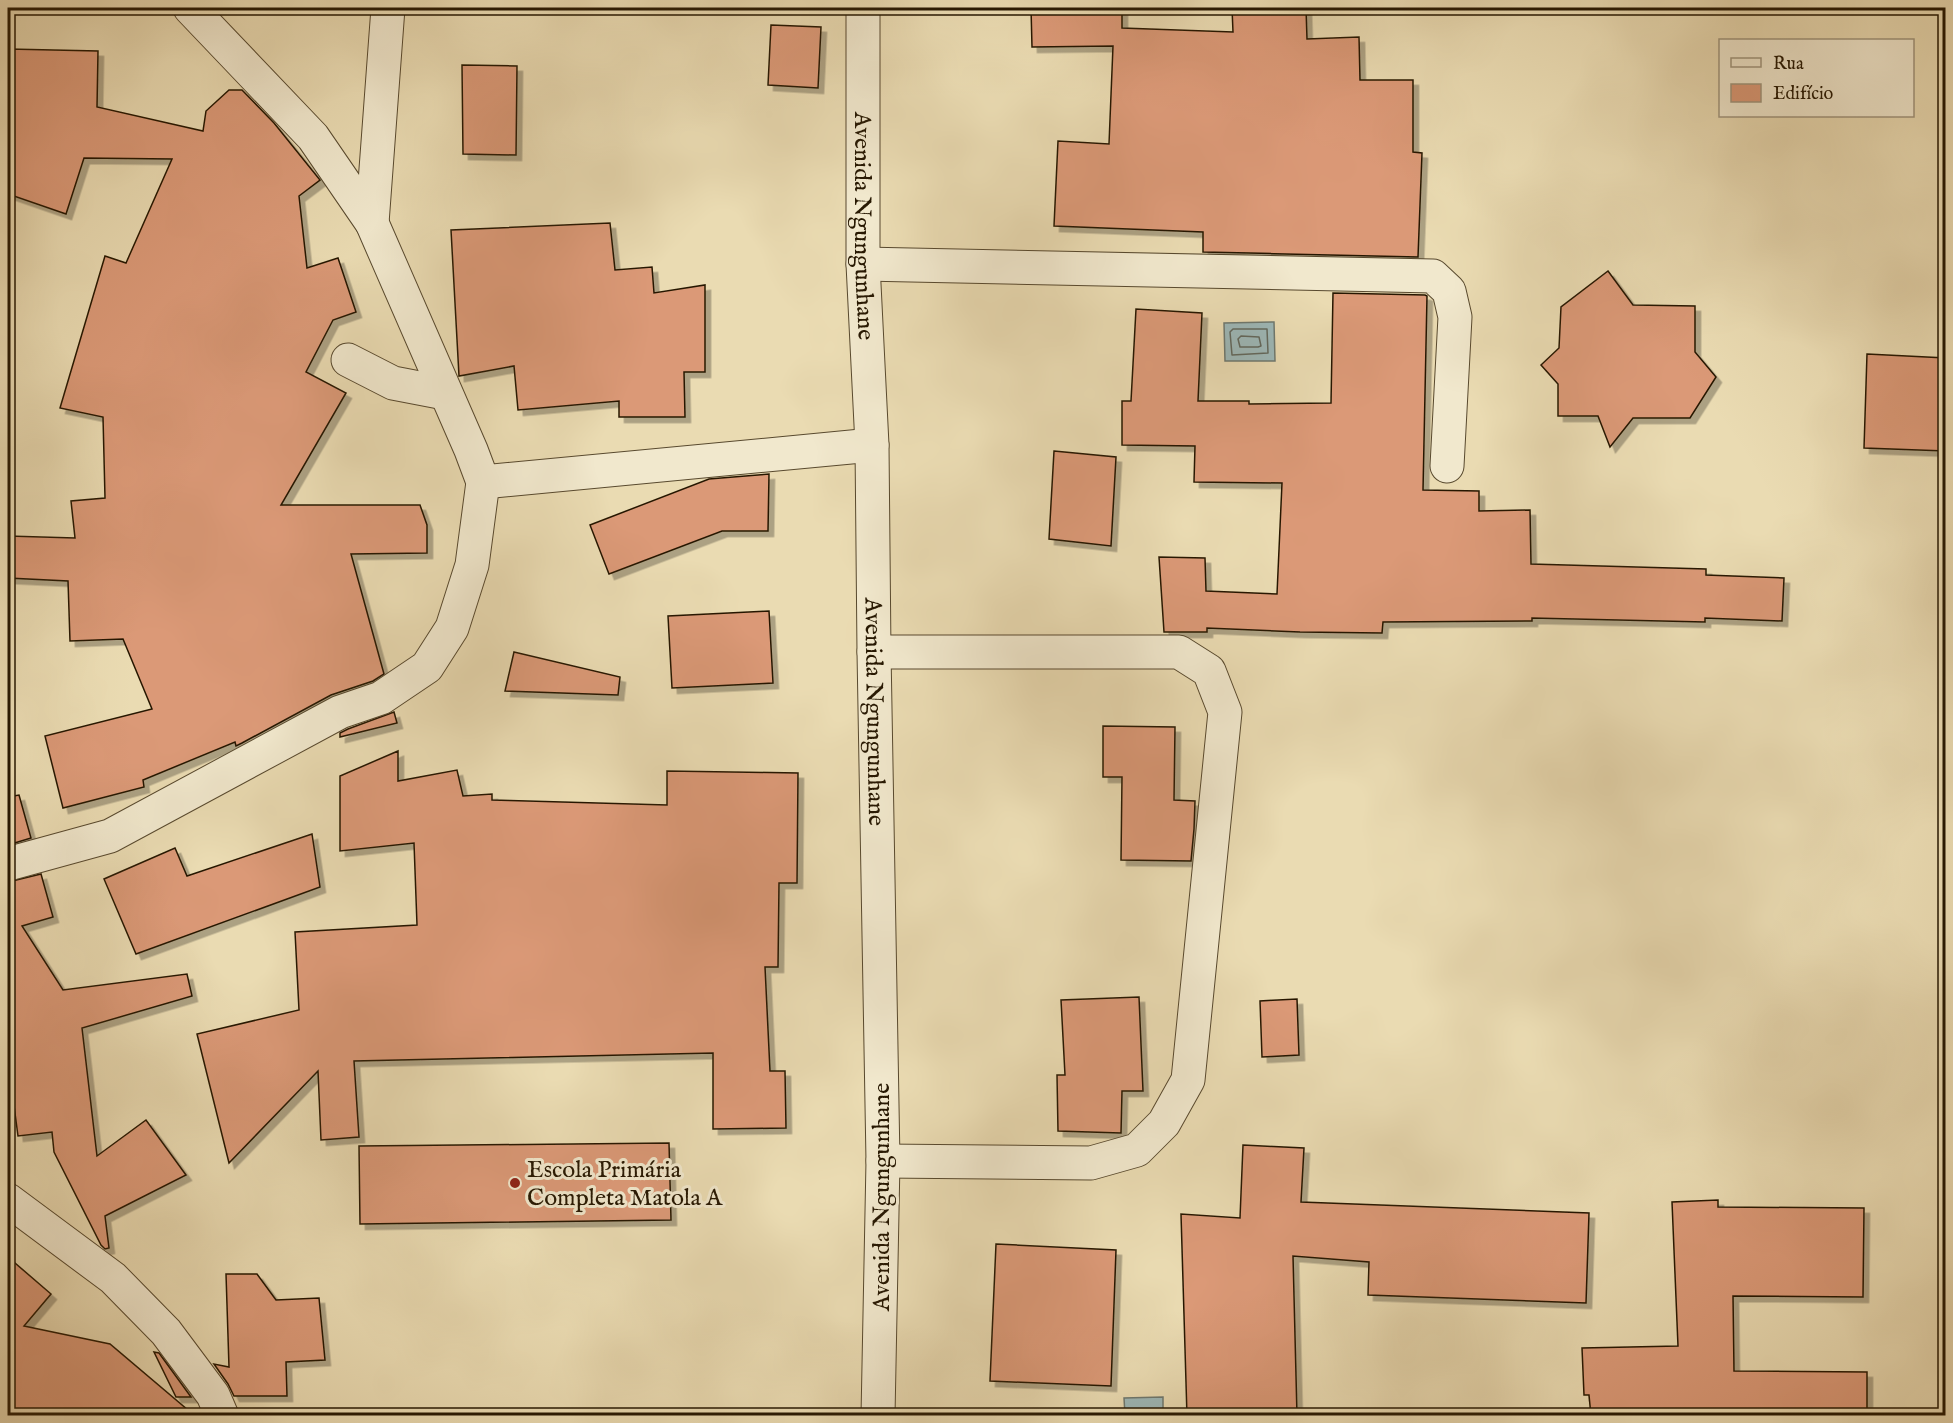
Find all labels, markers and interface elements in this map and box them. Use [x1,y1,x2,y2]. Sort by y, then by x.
legend [1719,39,1914,117]
text: Rua [1773,53,1804,76]
text: Edifício [1773,83,1834,106]
street label: Avenida Ngungunhane [846,111,881,341]
street label: Avenida Ngungunhane [856,596,891,826]
street label: Avenida Ngungunhane [867,1083,898,1312]
place label: Escola Primária Completa Matola A [527,1155,723,1214]
marker: Escola Primária Completa Matola A [508,1176,522,1190]

